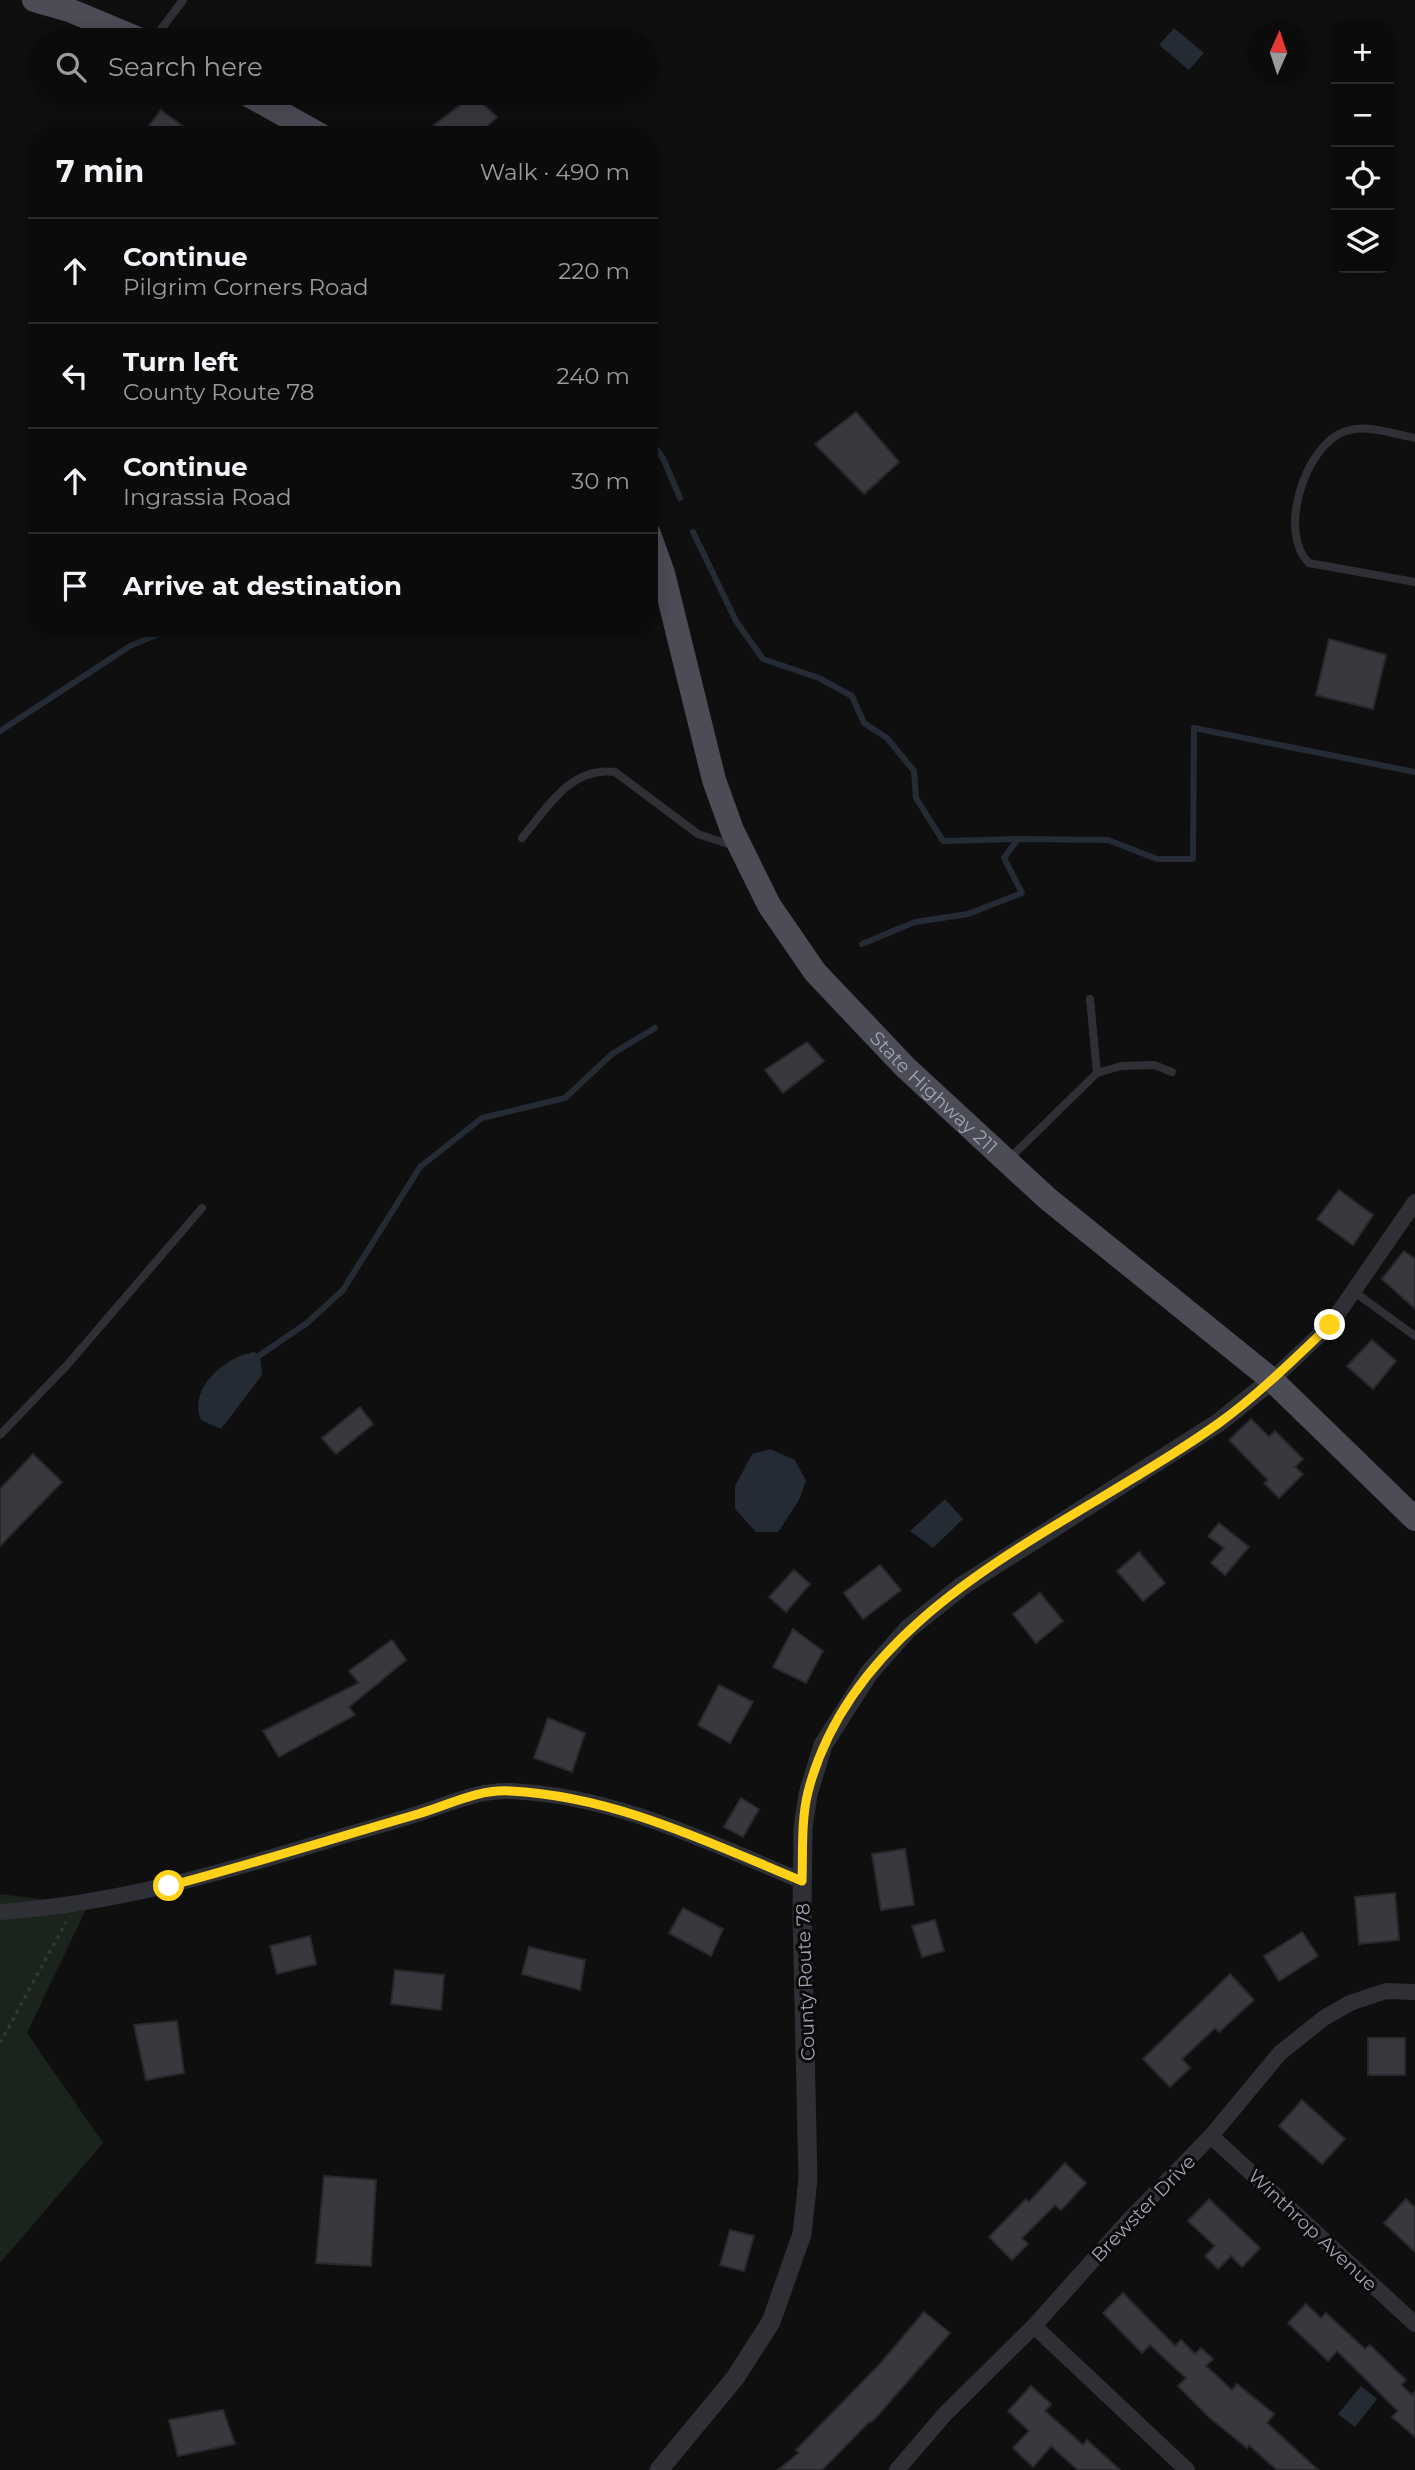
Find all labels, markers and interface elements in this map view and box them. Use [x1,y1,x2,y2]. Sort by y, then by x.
north arrow [1247,21,1310,84]
map controls [1331,21,1394,273]
button: + [1331,21,1394,84]
search box [28,28,658,105]
icon: search [52,48,90,86]
text: Search here [108,51,263,83]
button: − [1331,84,1394,147]
button: locate [1331,147,1394,210]
text: 7 min [56,153,144,190]
text: Walk · 490 m [480,158,630,186]
button: layers [1331,210,1394,273]
text: Continue [123,241,248,273]
icon: ahead [56,252,94,290]
text: 220 m [558,257,630,285]
text: Pilgrim Corners Road [123,273,369,301]
text: Turn left [123,346,239,378]
icon: left [56,357,94,395]
text: 240 m [557,362,630,390]
text: County Route 78 [123,378,314,406]
text: Continue [123,451,248,483]
icon: ahead [56,462,94,500]
text: 30 m [571,467,630,495]
text: Ingrassia Road [123,483,291,511]
icon: arrive [56,567,94,605]
text: Arrive at destination [123,570,402,602]
street label: State Highway 211 [865,1027,1002,1159]
route end [1314,1309,1345,1340]
route start [153,1870,184,1901]
street label: County Route 78 [791,1903,820,2061]
street label: Brewster Drive [1086,2150,1200,2267]
street label: Winthrop Avenue [1243,2165,1382,2296]

